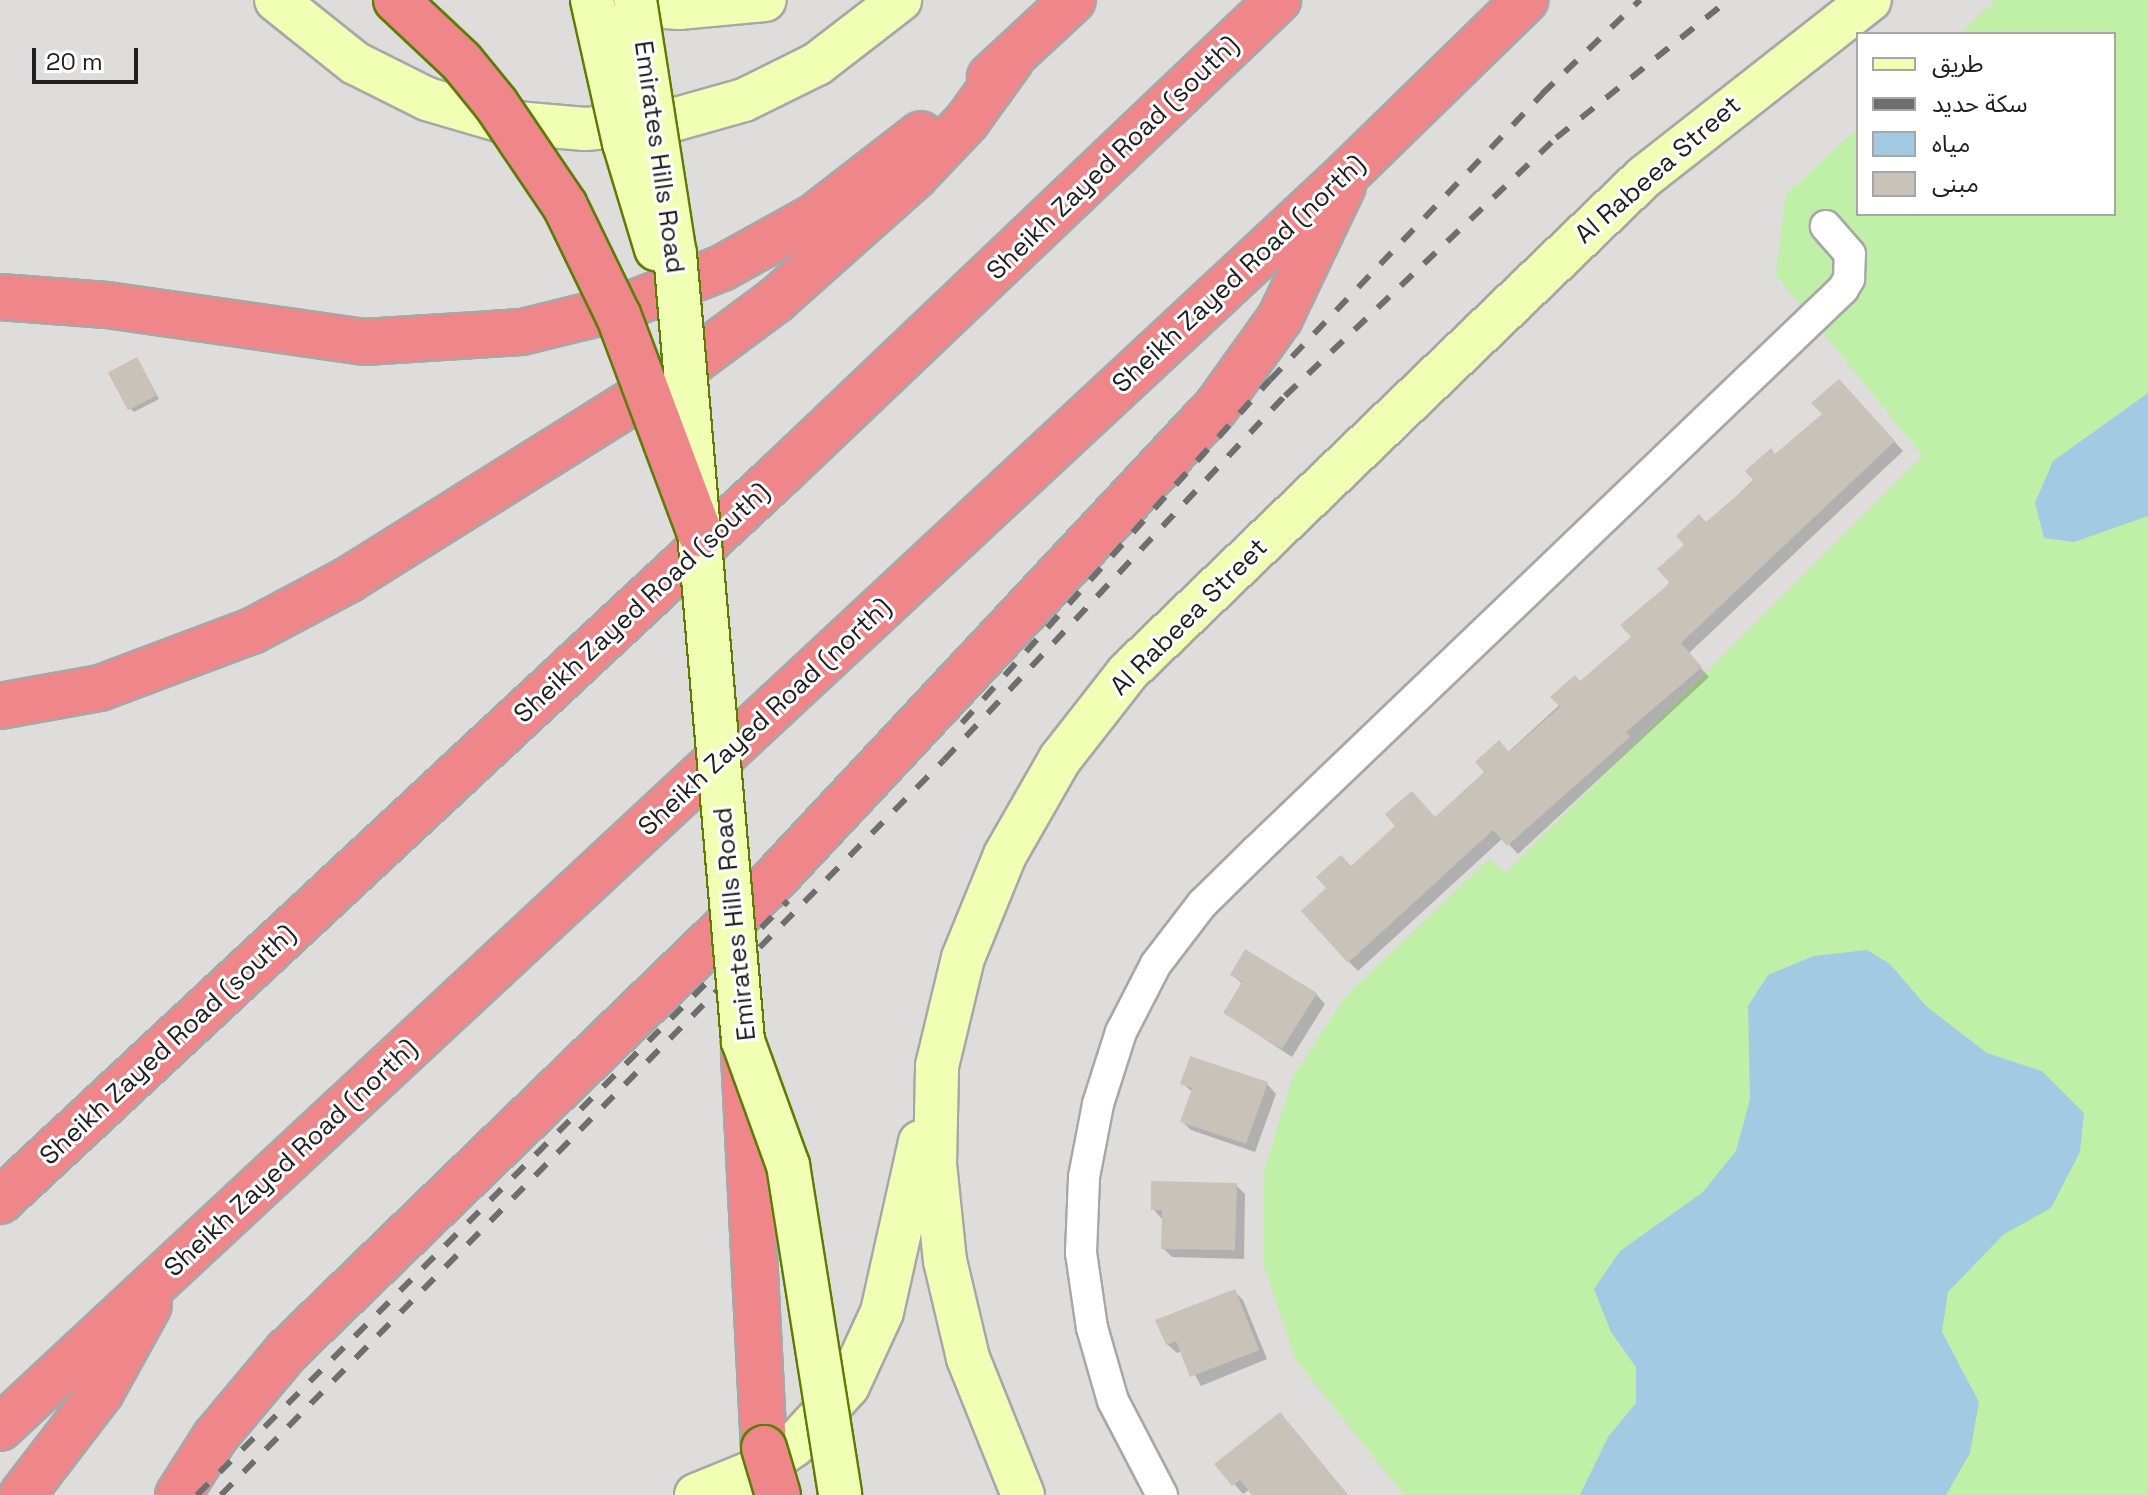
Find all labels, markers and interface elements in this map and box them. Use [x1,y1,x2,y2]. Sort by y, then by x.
street label: Sheikh Zayed Road (south) [981,29,1245,287]
scale bar [36,32,142,82]
legend [1856,32,2116,216]
street label: Emirates Hills Road [627,39,691,275]
text: 20 m [46,46,103,77]
text: طريق [1932,48,1984,79]
text: سكة حديد [1932,88,2028,119]
street label: Al Rabeea Street [1569,90,1747,250]
text: مياه [1932,128,1970,159]
street label: Sheikh Zayed Road (north) [1106,149,1372,399]
text: مبنى [1932,168,1979,199]
street label: Sheikh Zayed Road (south) [508,476,776,730]
street label: Al Rabeea Street [1104,532,1274,702]
street label: Sheikh Zayed Road (north) [632,592,898,842]
street label: Emirates Hills Road [707,806,763,1042]
street label: Sheikh Zayed Road (south) [34,918,302,1172]
street label: Sheikh Zayed Road (north) [158,1033,424,1283]

